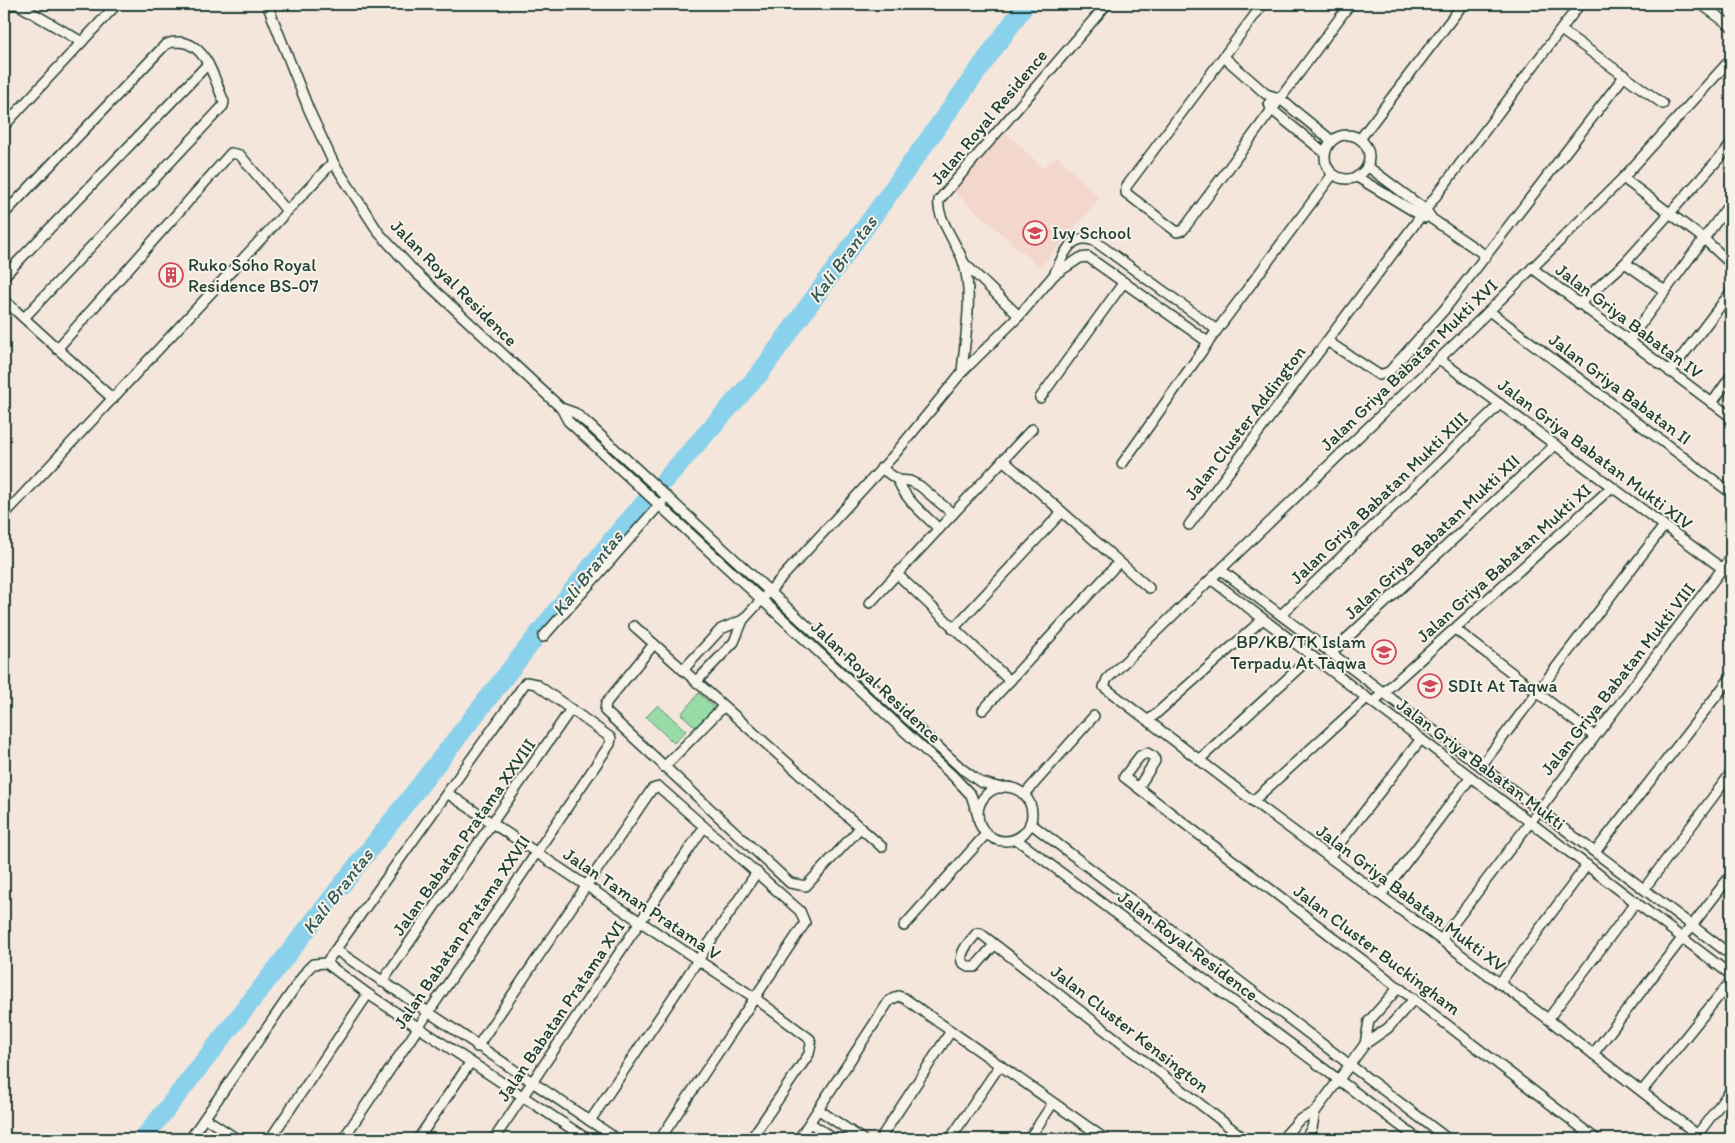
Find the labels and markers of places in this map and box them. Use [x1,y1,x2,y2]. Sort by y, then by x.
school or university icon: Ivy School [1022,220,1048,246]
place label: Ivy School [1052,222,1131,244]
place label: Ruko Soho Royal Residence BS-07 [188,254,319,297]
building icon: Ruko Soho Royal Residence BS-07 [158,262,184,288]
place label: BP/KB/TK Islam Terpadu At Taqwa [1230,631,1366,674]
school or university icon: BP/KB/TK Islam Terpadu At Taqwa [1371,639,1397,665]
school or university icon: SDIt At Taqwa [1417,673,1443,699]
place label: SDIt At Taqwa [1448,675,1557,697]

